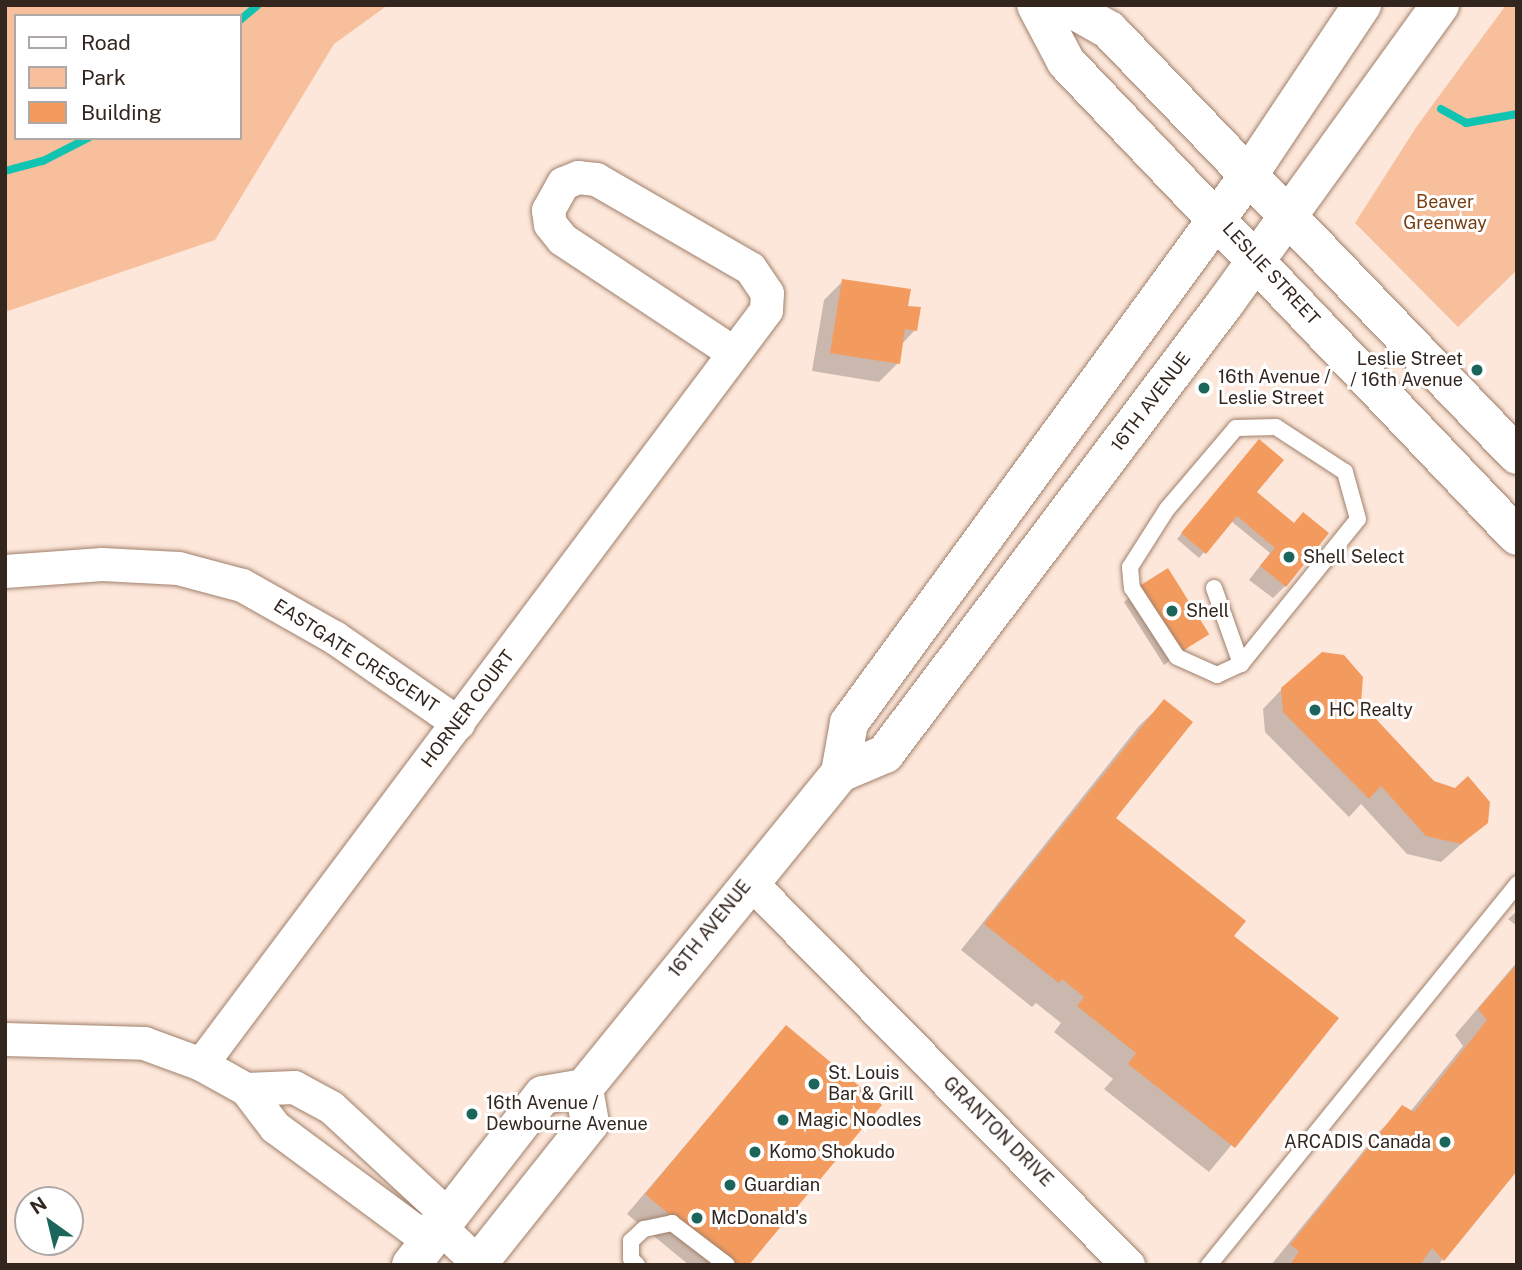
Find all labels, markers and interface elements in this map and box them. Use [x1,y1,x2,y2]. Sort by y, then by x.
legend [14,14,242,140]
text: Road [81,30,131,55]
text: Park [81,65,126,90]
text: Building [81,100,162,125]
park label: Beaver Greenway [1403,192,1487,234]
street label: LESLIE STREET [1218,218,1324,330]
street label: 16TH AVENUE [1107,348,1195,456]
place label: Leslie Street / 16th Avenue [1350,349,1463,392]
marker: Leslie Street / 16th Avenue [1469,362,1485,378]
place label: 16th Avenue / Leslie Street [1218,367,1331,410]
marker: 16th Avenue / Leslie Street [1196,380,1212,396]
place label: Shell Select [1303,546,1404,568]
marker: Shell Select [1281,549,1297,565]
street label: EASTGATE CRESCENT [270,595,442,717]
place label: Shell [1186,600,1229,622]
marker: Shell [1164,603,1180,619]
street label: HORNER COURT [417,646,519,772]
place label: HC Realty [1329,699,1413,721]
marker: HC Realty [1307,702,1323,718]
street label: 16TH AVENUE [664,876,756,982]
place label: St. Louis Bar & Grill [828,1063,914,1106]
street label: GRANTON DRIVE [939,1073,1057,1191]
marker: St. Louis Bar & Grill [806,1076,822,1092]
place label: 16th Avenue / Dewbourne Avenue [486,1093,648,1136]
marker: 16th Avenue / Dewbourne Avenue [464,1106,480,1122]
place label: Magic Noodles [797,1109,922,1131]
marker: Magic Noodles [775,1112,791,1128]
place label: ARCADIS Canada [1284,1131,1431,1153]
marker: ARCADIS Canada [1437,1134,1453,1150]
place label: Komo Shokudo [769,1141,895,1163]
marker: Komo Shokudo [747,1144,763,1160]
place label: Guardian [744,1174,820,1196]
marker: Guardian [722,1177,738,1193]
north arrow [14,1186,84,1256]
text: N [26,1192,51,1219]
place label: McDonald's [711,1207,807,1229]
marker: McDonald's [689,1210,705,1226]

